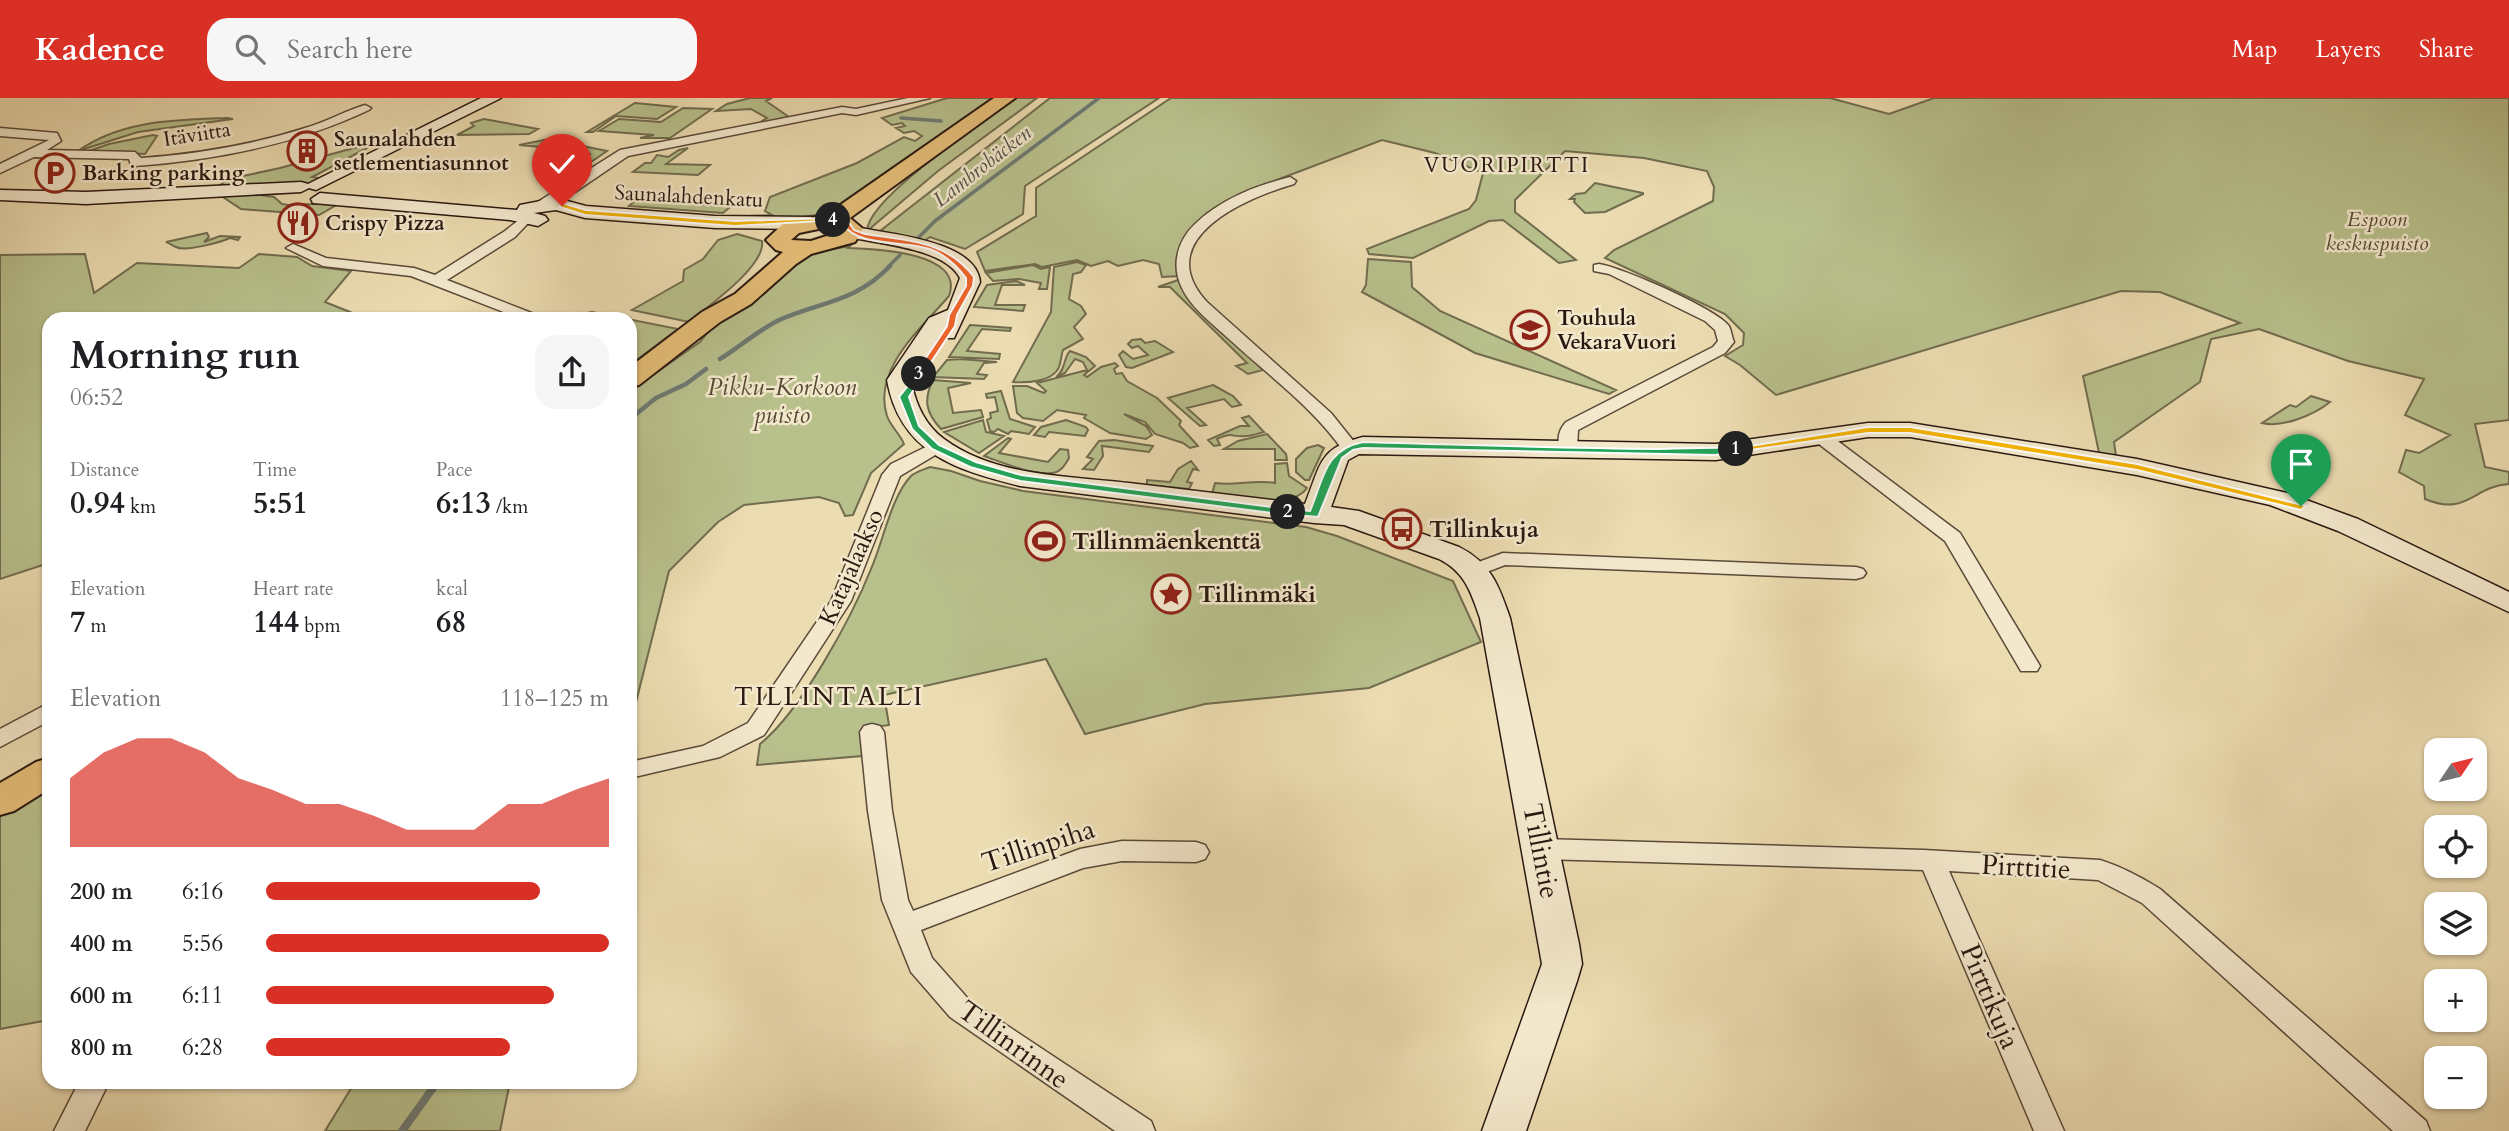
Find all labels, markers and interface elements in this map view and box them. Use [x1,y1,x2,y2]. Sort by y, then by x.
search box [207,18,697,81]
text: Kadence [35,27,165,72]
icon: search [231,30,269,68]
text: Search here [287,32,413,67]
text: Map [2232,33,2278,66]
text: Layers [2316,33,2381,66]
text: Share [2419,33,2474,66]
street label: Itäviitta [161,115,233,154]
water label: Lambrobäcken [927,118,1038,214]
place label: Saunalahden setlementiasunnot [334,125,509,178]
building icon: Saunalahden setlementiasunnot [286,130,328,172]
pin [532,134,592,206]
icon: check [543,145,581,183]
district label: VUORIPIRTTI [1424,151,1590,180]
parking icon: Barking parking [34,152,76,194]
place label: Barking parking [82,159,245,188]
street label: Saunalahdenkatu [614,178,764,215]
restaurant icon: Crispy Pizza [277,202,319,244]
pin: 4 [816,202,850,238]
park label: Espoon keskuspuisto [2325,205,2429,258]
text: 4 [828,206,837,232]
place label: Crispy Pizza [325,209,445,238]
place label: Touhula VekaraVuori [1557,304,1677,357]
school or university icon: Touhula VekaraVuori [1509,309,1551,351]
text: Morning run [70,330,300,382]
button: share [535,335,609,409]
pin: 3 [902,356,936,392]
text: 3 [914,360,923,386]
park label: Pikku-Korkoon puisto [708,371,857,432]
text: 06:52 [70,382,123,413]
pin: 1 [1718,432,1754,466]
pin [2271,434,2331,506]
text: 1 [1731,435,1740,461]
icon: arrive [2282,445,2320,483]
text: Distance [70,457,139,483]
text: Time [253,457,297,483]
text: Pace [436,457,473,483]
text: 0.94 [70,483,125,524]
text: 5:51 [253,483,308,524]
text: 6:13 [436,483,491,524]
text: km [125,494,156,520]
text: /km [491,494,528,520]
pin: 2 [1270,494,1306,530]
text: 2 [1283,498,1292,524]
street label: Katajalaakso [811,504,892,631]
bus stop icon: Tillinkuja [1381,508,1423,550]
place label: Tillinkuja [1429,513,1539,546]
sports icon: Tillinmäenkenttä [1024,520,1066,562]
place label: Tillinmäenkenttä [1072,525,1261,558]
place icon: Tillinmäki [1150,573,1192,615]
text: Elevation [70,576,145,602]
text: Heart rate [253,576,334,602]
text: kcal [436,576,468,602]
place label: Tillinmäki [1198,578,1316,611]
text: 7 [70,602,85,643]
text: 144 [253,602,299,643]
text: 68 [436,602,467,643]
text: m [85,613,107,639]
text: bpm [299,613,341,639]
district label: TILLINTALLI [734,679,924,714]
text: Elevation [70,683,161,714]
text: 118–125 m [500,683,609,714]
north arrow [2424,738,2487,802]
map controls [2424,738,2487,1109]
street label: Tillintie [1513,801,1569,902]
street label: Tillinpiha [977,810,1100,882]
button: locate [2424,815,2487,878]
street label: Pirttitie [1980,846,2072,888]
text: 200 m [70,876,133,907]
text: 6:16 [182,876,223,907]
button: layers [2424,892,2487,955]
text: 400 m [70,928,133,959]
text: 5:56 [182,928,223,959]
street label: Pirttikuja [1951,938,2029,1055]
button: + [2424,969,2487,1032]
text: 600 m [70,980,133,1011]
text: 6:11 [182,980,223,1011]
street label: Tillinrinne [950,992,1077,1098]
text: 800 m [70,1032,133,1063]
text: 6:28 [182,1032,223,1063]
button: − [2424,1046,2487,1109]

